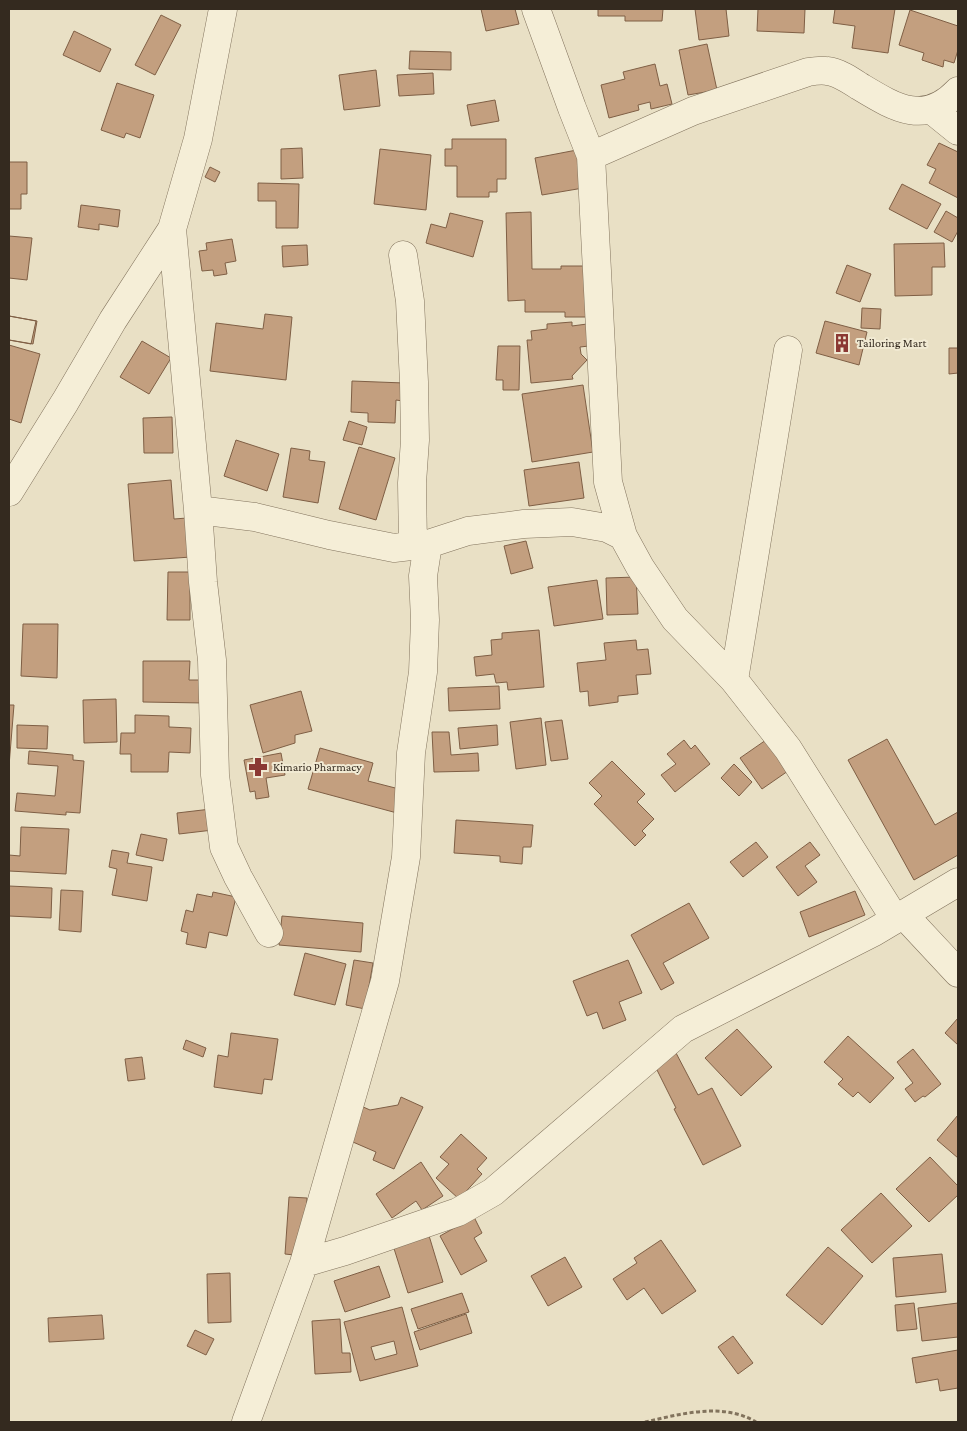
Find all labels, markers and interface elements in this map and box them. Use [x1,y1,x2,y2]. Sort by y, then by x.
building icon: Tailoring Mart [831,332,853,354]
place label: Tailoring Mart [857,336,928,350]
pharmacy icon: Kimario Pharmacy [247,756,269,778]
place label: Kimario Pharmacy [273,760,362,774]

